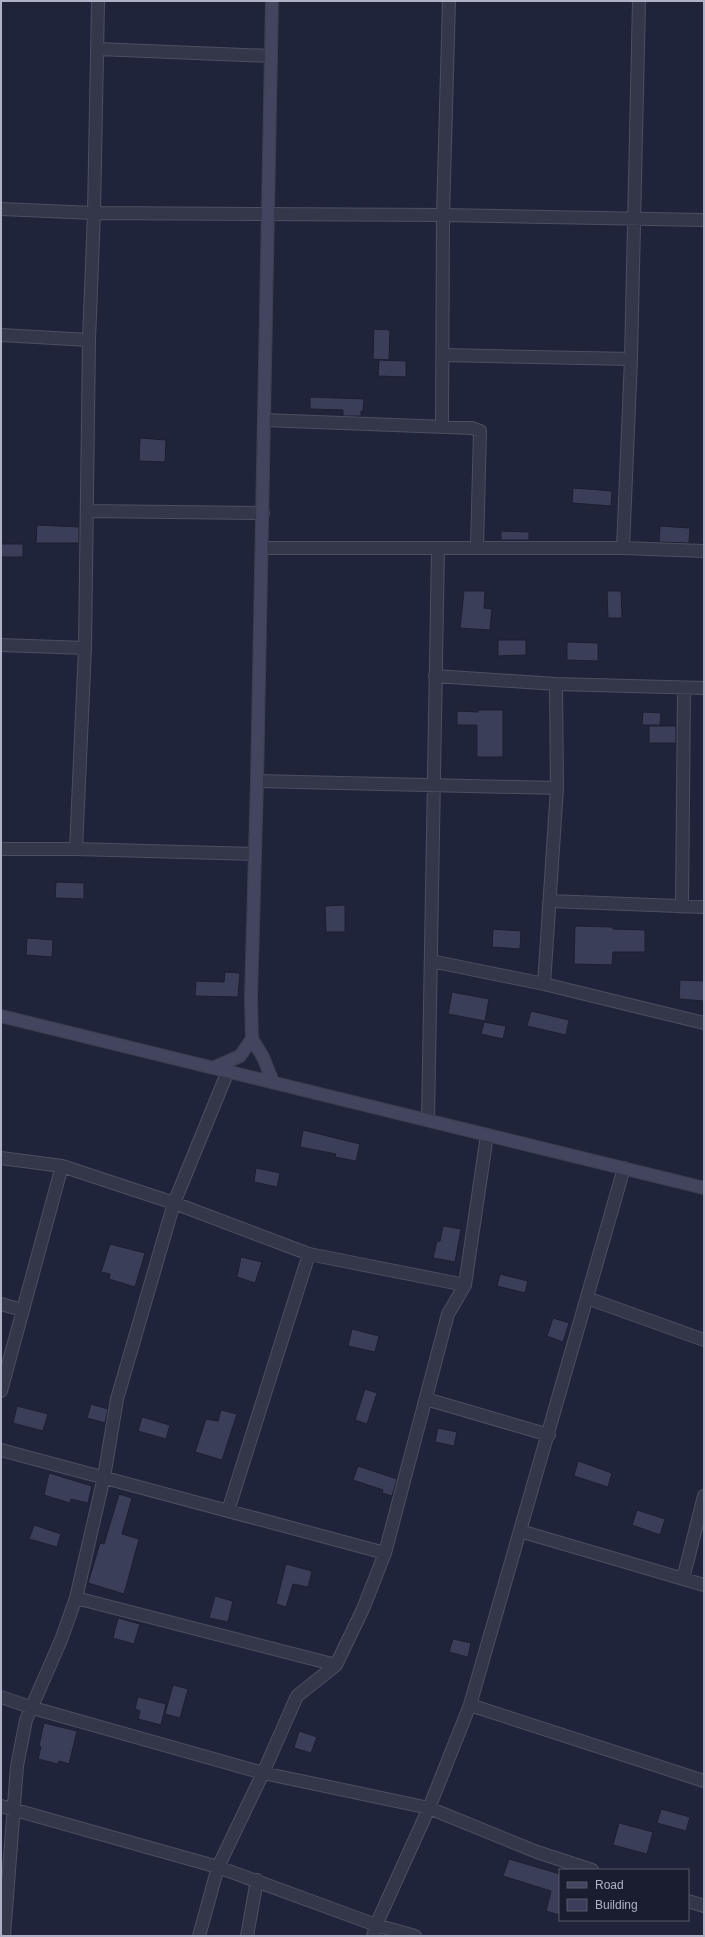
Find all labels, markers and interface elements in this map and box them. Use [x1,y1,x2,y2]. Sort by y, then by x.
legend [559,1869,689,1921]
text: Road [595,1878,624,1892]
text: Building [595,1898,638,1912]

